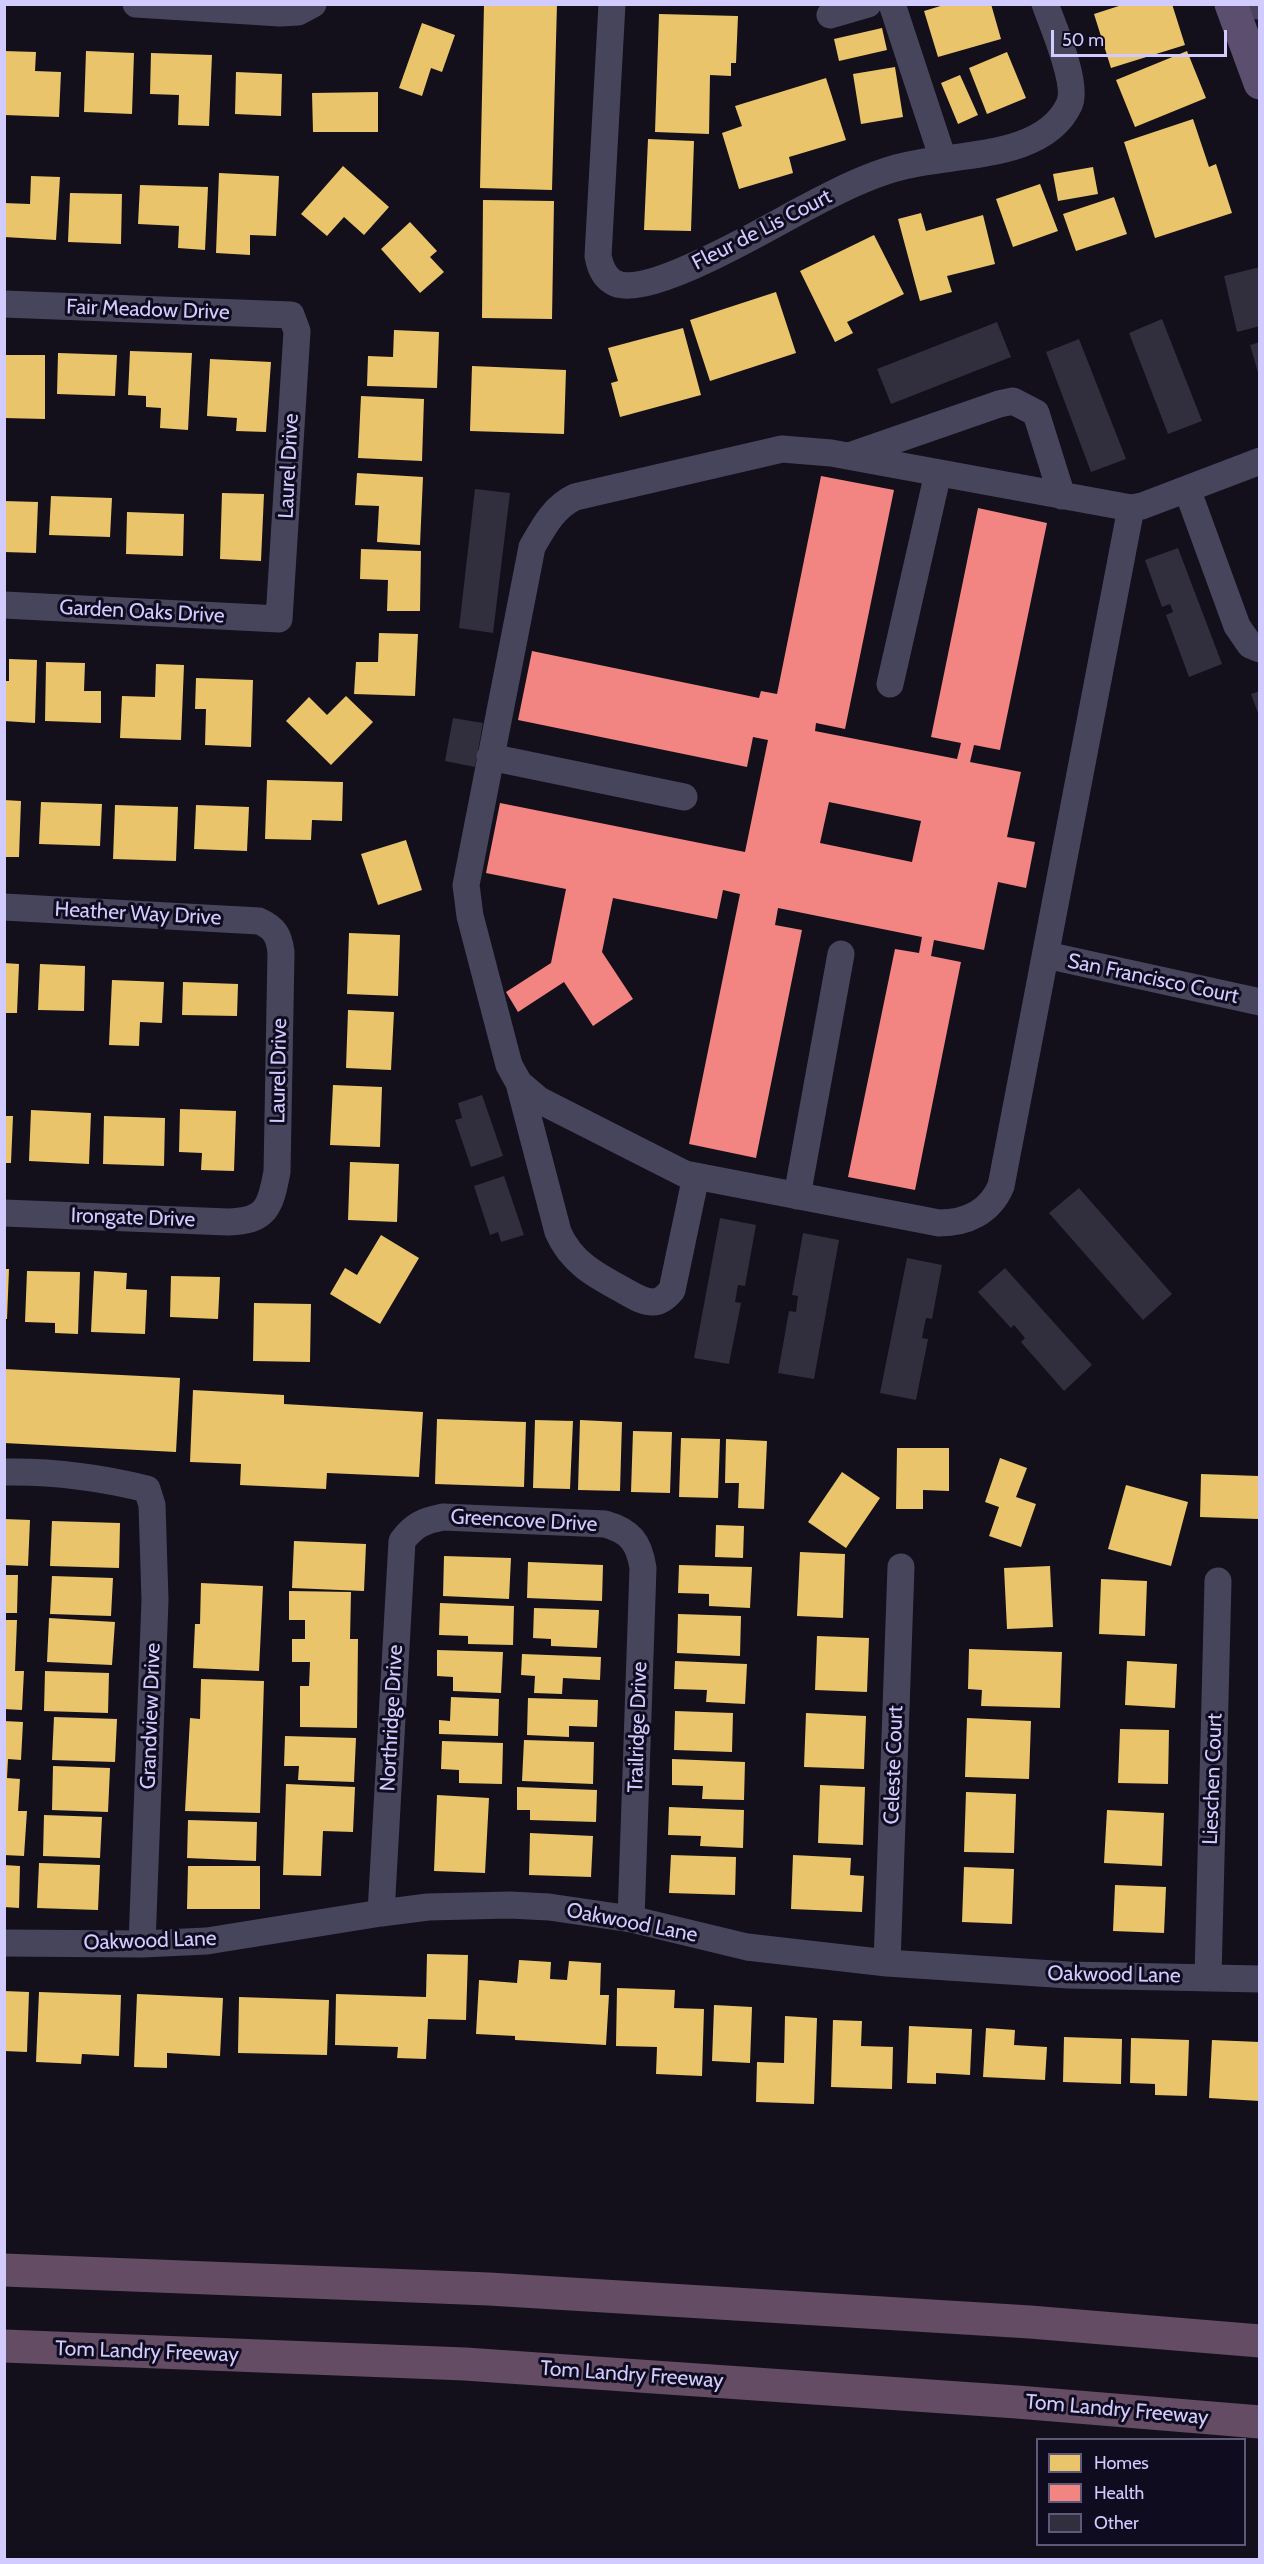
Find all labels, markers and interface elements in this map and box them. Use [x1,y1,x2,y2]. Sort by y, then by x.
scale bar [1054,18,1230,56]
text: 50 m [1062,29,1104,51]
street label: Fleur de Lis Court [688,184,836,276]
street label: Fair Meadow Drive [66,295,230,325]
street label: Laurel Drive [274,413,304,519]
street label: Garden Oaks Drive [59,595,225,629]
street label: Heather Way Drive [54,897,222,931]
street label: San Francisco Court [1065,949,1241,1009]
street label: Laurel Drive [265,1018,293,1124]
street label: Irongate Drive [70,1203,196,1233]
street label: Greencove Drive [450,1505,598,1537]
street label: Grandview Drive [136,1642,166,1790]
street label: Northridge Drive [376,1644,408,1792]
street label: Trailridge Drive [623,1661,653,1793]
street label: Celeste Court [879,1705,909,1825]
street label: Lieschen Court [1198,1713,1228,1845]
street label: Oakwood Lane [564,1898,700,1948]
street label: Oakwood Lane [83,1926,217,1956]
street label: Oakwood Lane [1047,1961,1181,1989]
street label: Tom Landry Freeway [55,2336,239,2368]
street label: Tom Landry Freeway [540,2356,724,2394]
street label: Tom Landry Freeway [1025,2389,1209,2431]
legend [1036,2438,1246,2546]
text: Homes [1094,2452,1149,2474]
text: Health [1094,2482,1144,2504]
text: Other [1094,2512,1139,2534]

